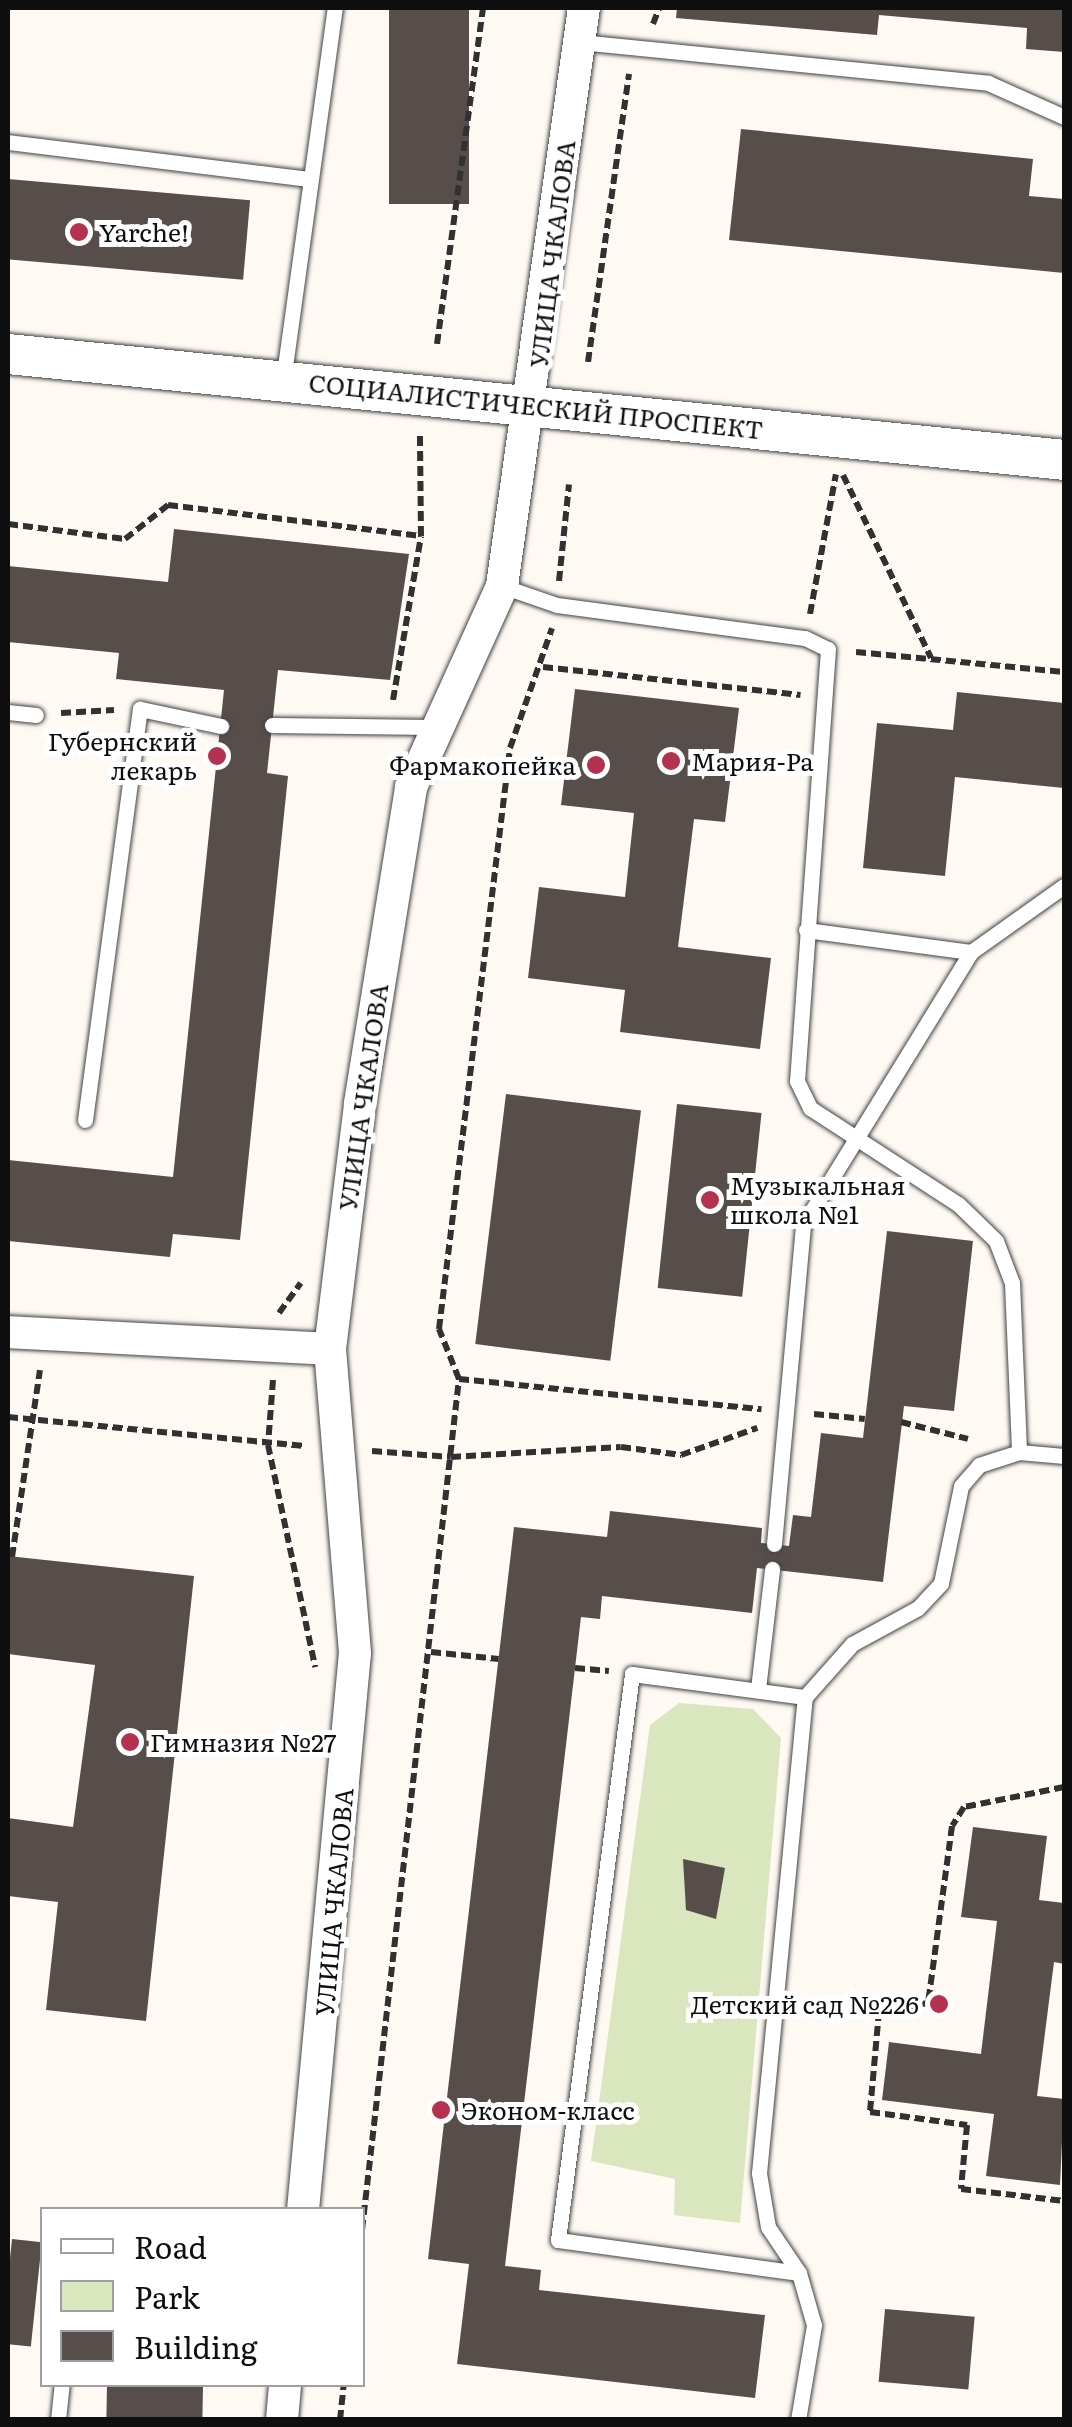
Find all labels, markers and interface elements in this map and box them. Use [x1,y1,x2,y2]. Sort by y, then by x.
street label: УЛИЦА ЧКАЛОВА [523,138,581,370]
place label: Yarche! [99,217,189,247]
marker: Yarche! [68,221,90,243]
street label: СОЦИАЛИСТИЧЕСКИЙ ПРОСПЕКТ [307,367,765,445]
place label: Губернский лекарь [48,727,197,786]
marker: Губернский лекарь [206,745,228,767]
place label: Мария-Ра [691,746,814,776]
place label: Фармакопейка [389,750,576,780]
marker: Мария-Ра [660,750,682,772]
marker: Фармакопейка [585,754,607,776]
street label: УЛИЦА ЧКАЛОВА [332,981,394,1213]
place label: Музыкальная школа №1 [730,1171,905,1230]
marker: Музыкальная школа №1 [699,1189,721,1211]
place label: Гимназия №27 [150,1727,336,1757]
marker: Гимназия №27 [119,1731,141,1753]
street label: УЛИЦА ЧКАЛОВА [309,1787,359,2017]
place label: Детский сад №226 [691,1989,919,2019]
marker: Детский сад №226 [928,1993,950,2015]
place label: Эконом-класс [461,2095,635,2125]
marker: Эконом-класс [430,2099,452,2121]
legend [40,2207,365,2387]
text: Road [134,2224,207,2268]
text: Park [134,2274,200,2318]
text: Building [134,2324,258,2368]

